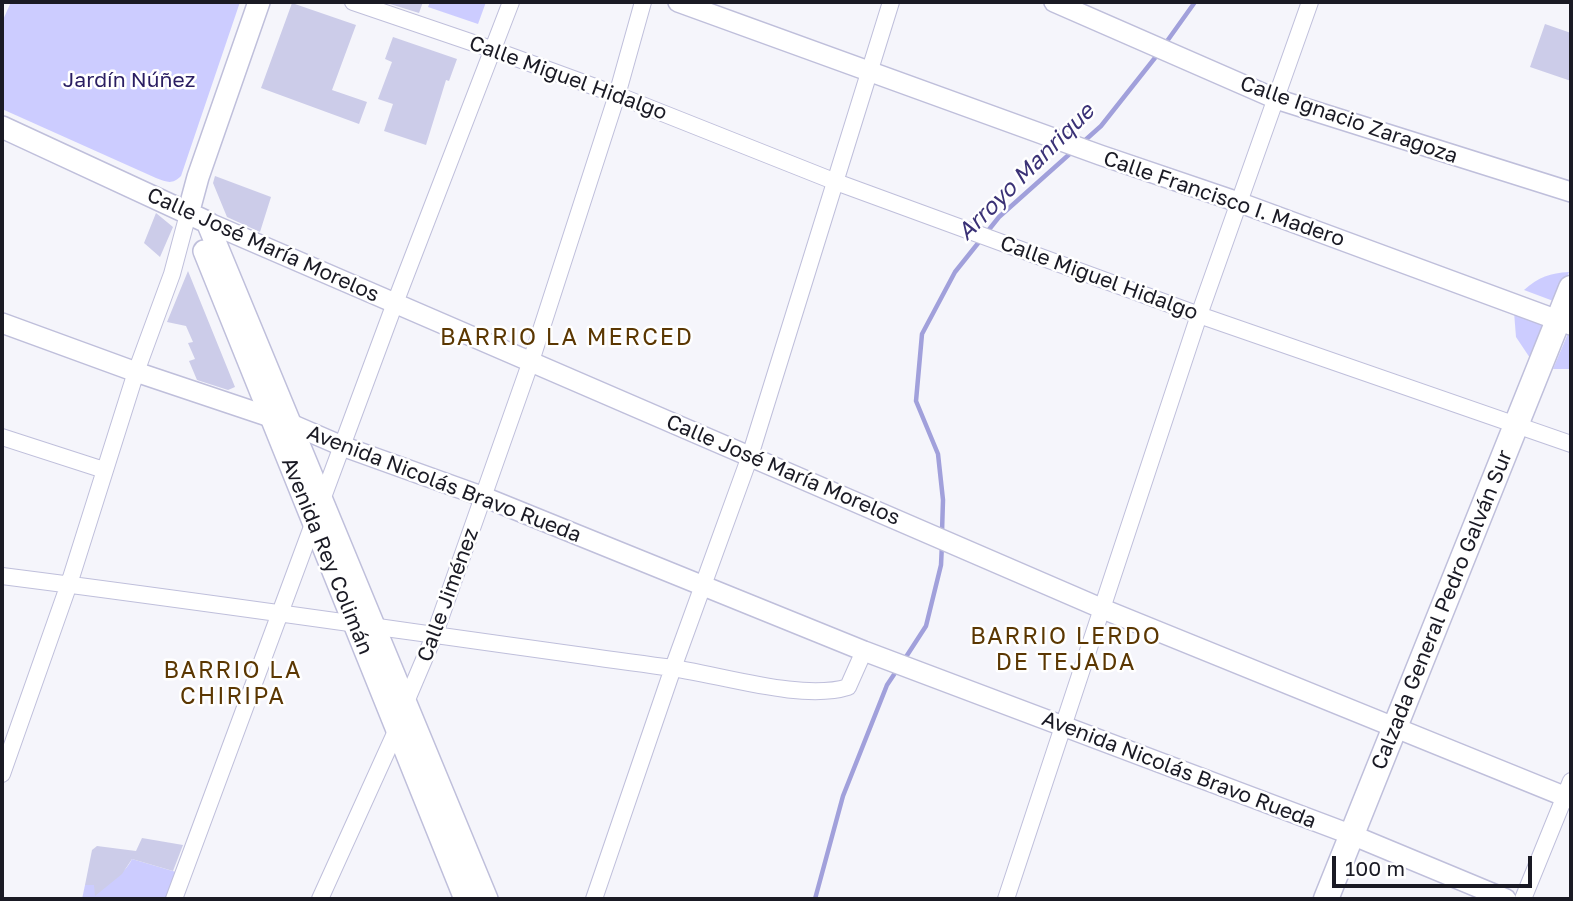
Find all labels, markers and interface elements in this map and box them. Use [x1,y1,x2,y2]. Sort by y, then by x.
street label: Calle Miguel Hidalgo [466,30,670,126]
park label: Jardín Núñez [63,67,195,93]
street label: Calle Ignacio Zaragoza [1237,71,1461,169]
water label: Arroyo Manrique [952,98,1100,246]
street label: Calle Francisco I. Madero [1100,146,1348,252]
street label: Calle José María Morelos [143,182,383,308]
street label: Calle Miguel Hidalgo [997,230,1201,326]
district label: BARRIO LA MERCED [442,324,692,352]
street label: Calle José María Morelos [662,409,904,531]
street label: Avenida Nicolás Bravo Rueda [303,420,585,548]
street label: Calzada General Pedro Galván Sur [1366,446,1518,774]
street label: Avenida Rey Colimán [276,454,378,658]
street label: Calle Jiménez [412,525,484,665]
district label: BARRIO LERDO DE TEJADA [972,623,1160,677]
district label: BARRIO LA CHIRIPA [165,657,301,711]
street label: Avenida Nicolás Bravo Rueda [1038,706,1320,834]
scale bar [1335,842,1534,886]
text: 100 m [1345,855,1405,881]

